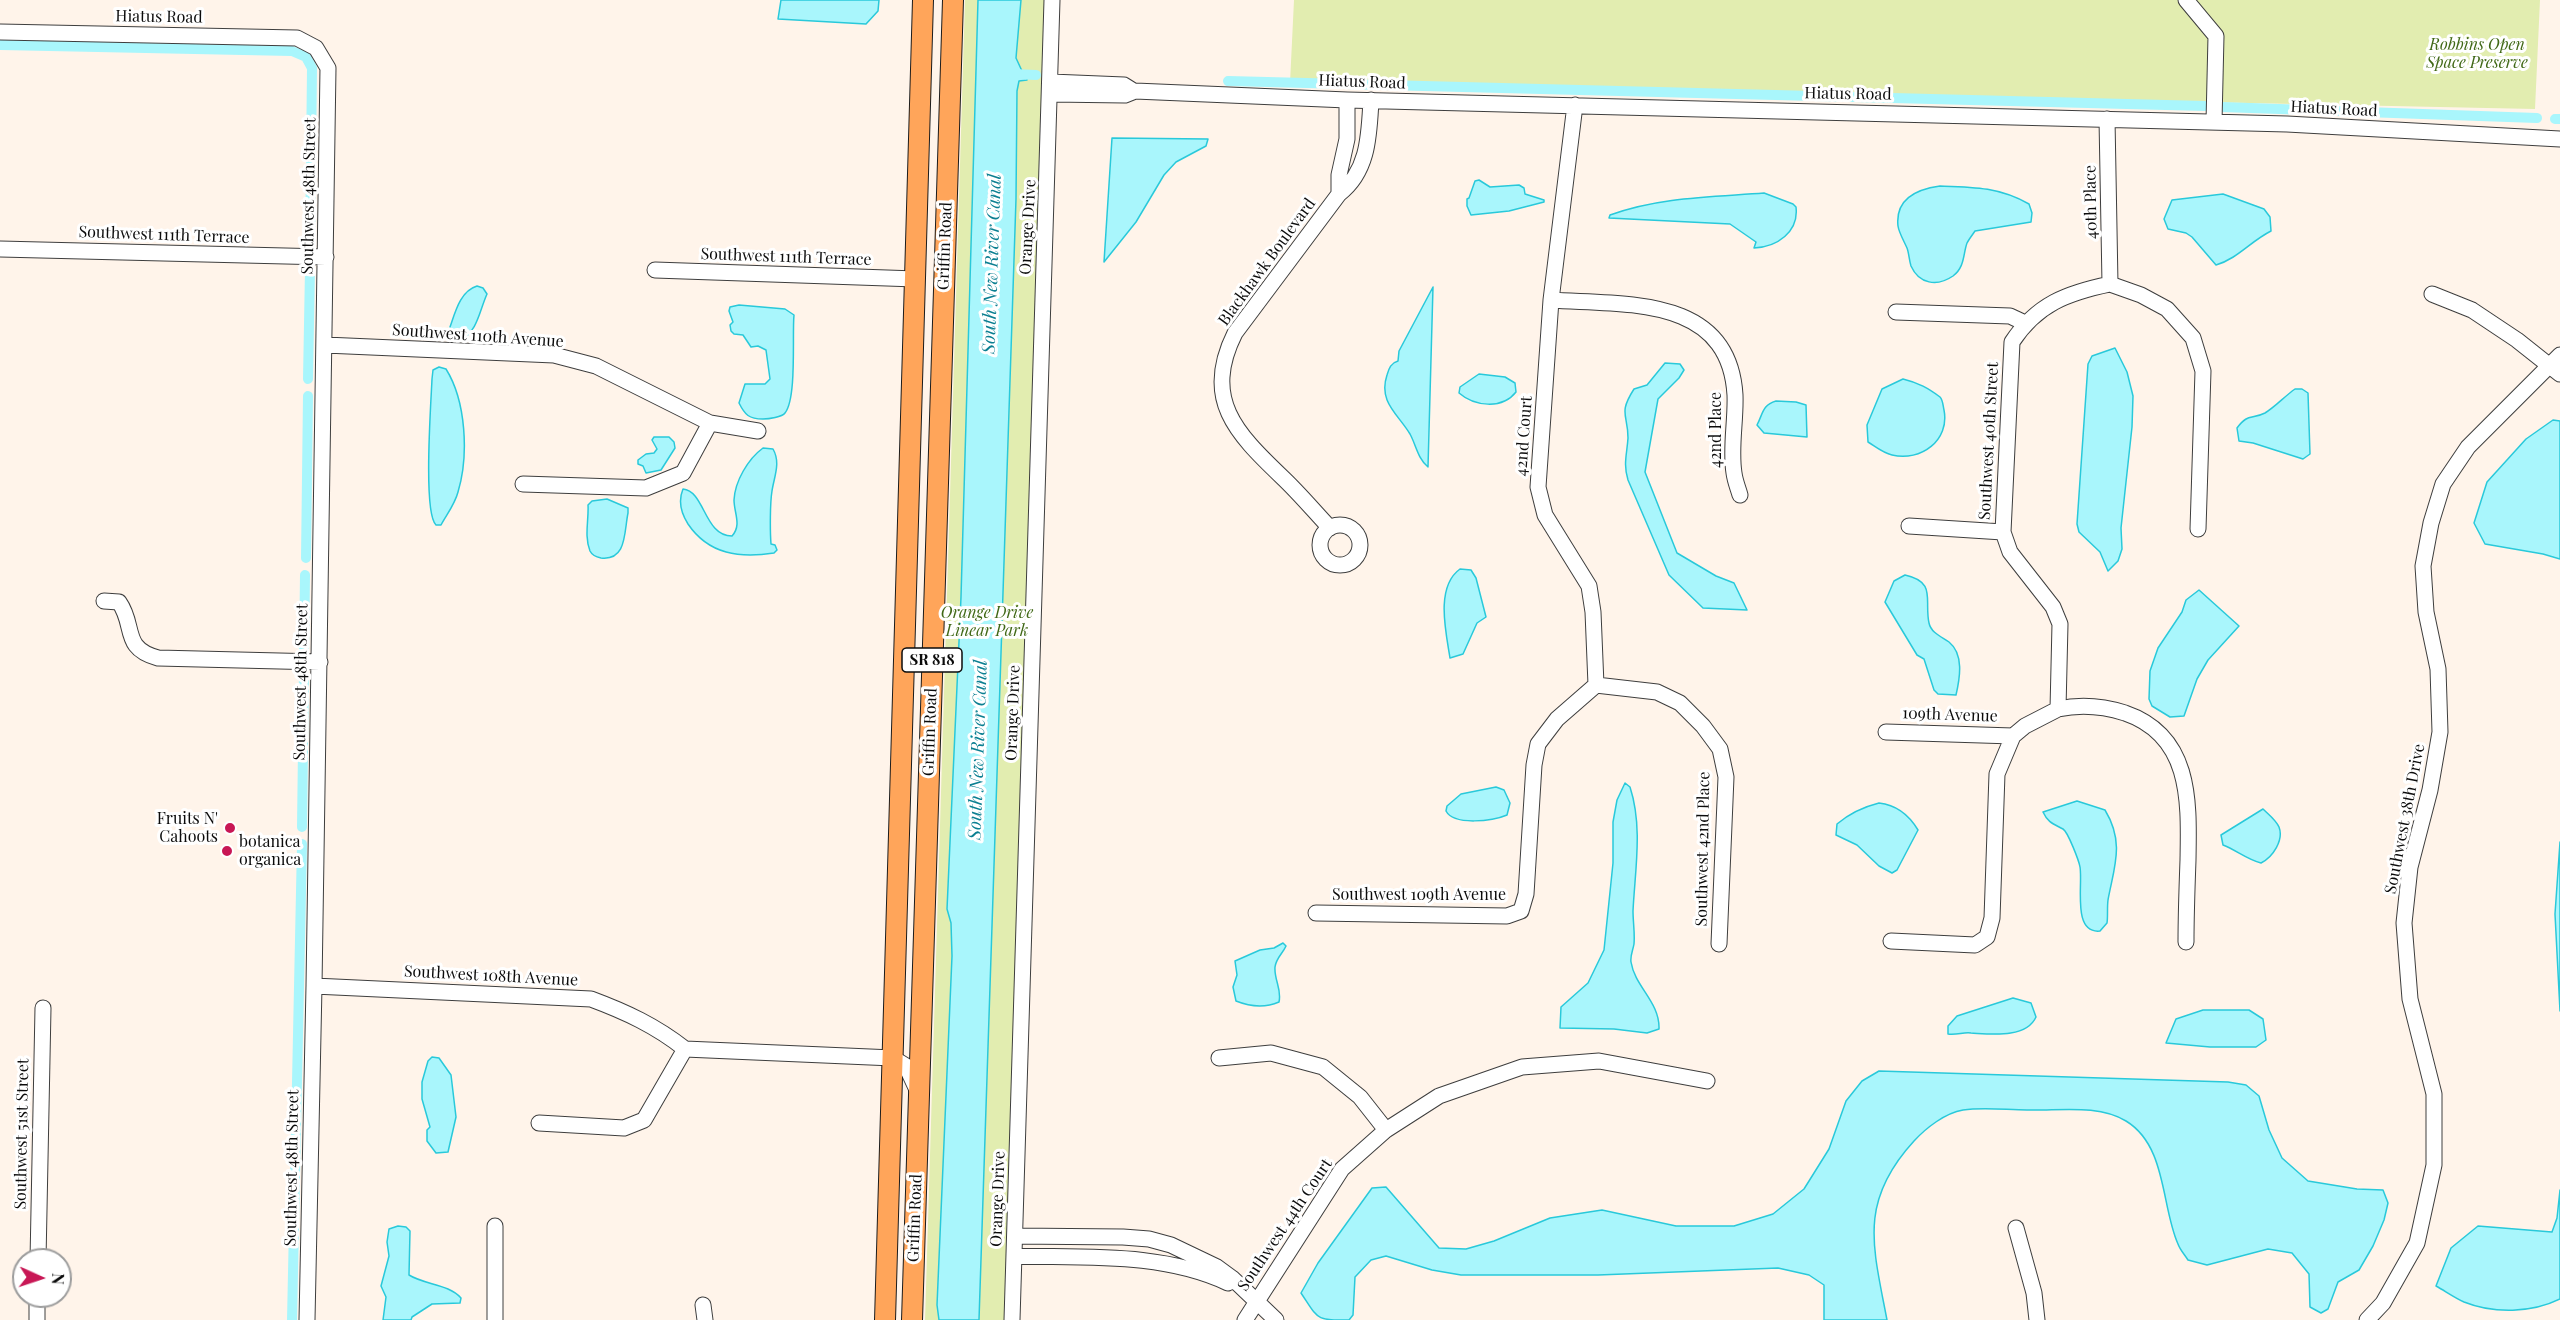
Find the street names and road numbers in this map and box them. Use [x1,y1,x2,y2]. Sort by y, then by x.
street label: Hiatus Road [115,7,203,27]
street label: Hiatus Road [1318,71,1406,93]
street label: Hiatus Road [1804,84,1892,104]
street label: Hiatus Road [2290,97,2378,121]
street label: Southwest 48th Street [298,117,320,275]
street label: 40th Place [2081,165,2101,239]
street label: Orange Drive [1016,179,1040,275]
street label: Blackhawk Boulevard [1214,195,1320,329]
street label: Griffin Road [934,202,956,290]
street label: Southwest 111th Terrace [78,222,250,248]
street label: Southwest 111th Terrace [700,244,872,270]
street label: Southwest 110th Avenue [392,320,564,352]
street label: Southwest 40th Street [1975,361,2003,521]
street label: 42nd Place [1706,392,1726,468]
street label: 42nd Court [1512,395,1536,477]
street label: Southwest 48th Street [290,603,312,761]
road number: SR 818 [902,648,962,672]
street label: Orange Drive [1002,665,1024,761]
street label: Griffin Road [919,688,941,776]
street label: 109th Avenue [1902,704,1998,726]
street label: Southwest 38th Drive [2381,742,2429,896]
street label: Southwest 42nd Place [1692,771,1714,927]
street label: Southwest 109th Avenue [1332,885,1506,905]
street label: Southwest 108th Avenue [403,962,579,990]
street label: Southwest 51st Street [11,1058,33,1210]
street label: Southwest 48th Street [281,1089,303,1247]
street label: Orange Drive [987,1151,1009,1247]
street label: Southwest 44th Court [1234,1155,1336,1295]
street label: Griffin Road [904,1174,926,1262]

